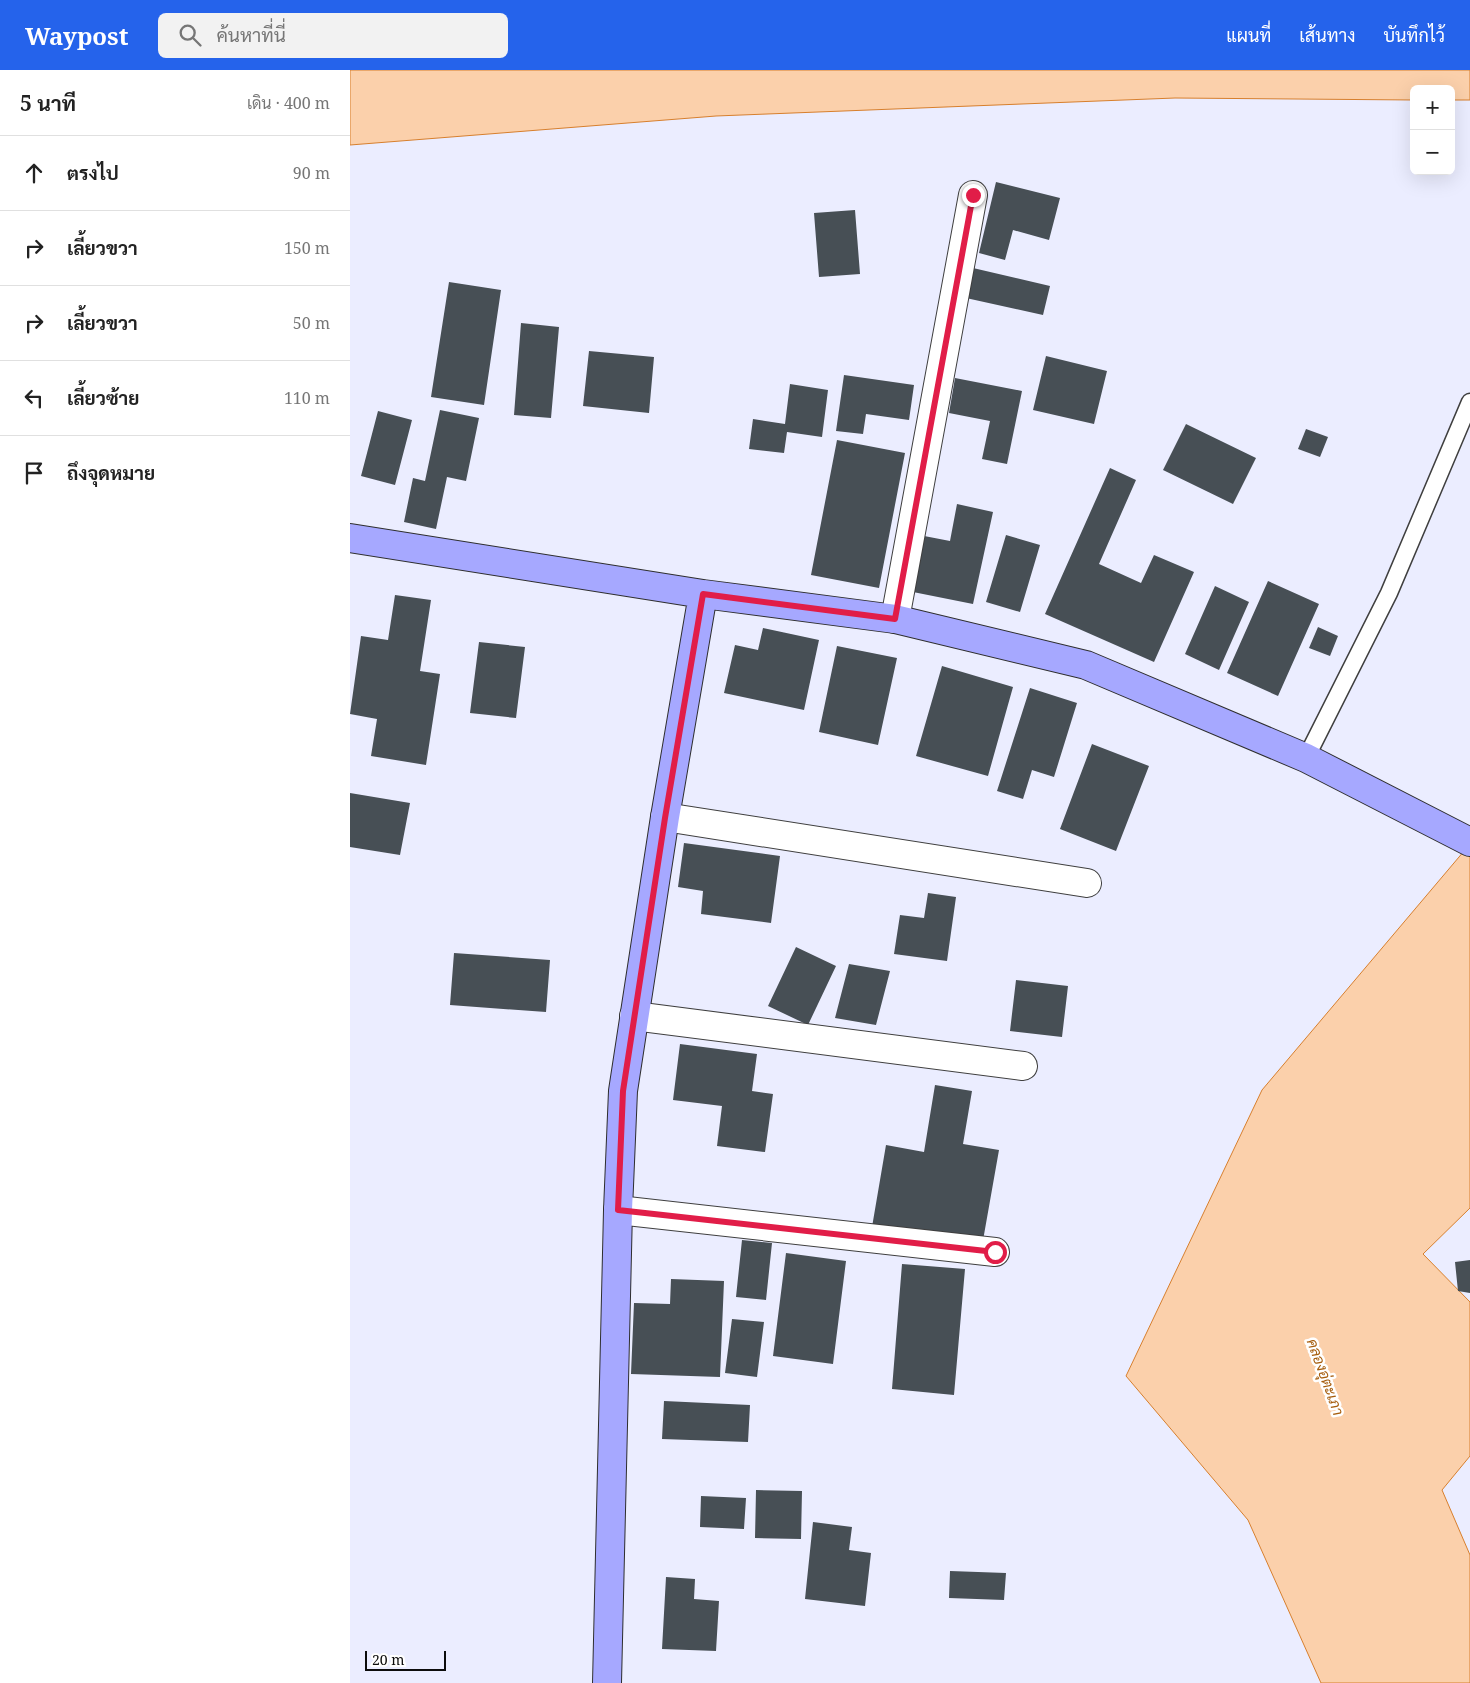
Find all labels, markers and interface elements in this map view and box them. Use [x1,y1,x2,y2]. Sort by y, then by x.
search box [158,13,508,58]
text: Waypost [25,19,128,52]
icon: search [176,21,204,49]
text: ค้นหาที่นี่ [216,22,286,48]
text: แผนที่ [1226,23,1271,47]
text: เส้นทาง [1299,23,1355,47]
text: บันทึกไว้ [1383,23,1445,47]
map controls [1410,85,1455,175]
button: + [1410,85,1455,130]
text: 5 นาที [20,89,76,117]
text: เดิน · 400 m [247,92,330,114]
button: − [1410,130,1455,175]
icon: ahead [20,159,48,187]
text: ตรงไป [67,160,119,186]
text: 90 m [293,162,330,184]
route end [962,184,985,207]
icon: right [20,234,48,262]
text: เลี้ยวขวา [67,235,138,261]
text: 150 m [284,237,330,259]
icon: right [20,309,48,337]
text: เลี้ยวขวา [67,310,138,336]
text: 50 m [293,312,330,334]
icon: left [20,384,48,412]
text: เลี้ยวซ้าย [67,385,139,411]
text: 110 m [284,387,330,409]
icon: arrive [20,459,48,487]
text: ถึงจุดหมาย [67,460,155,486]
route start [984,1241,1007,1264]
water label: คลองอุ่ตะเภา [1301,1335,1349,1419]
scale bar [365,1648,446,1671]
text: 20 m [372,1650,405,1669]

